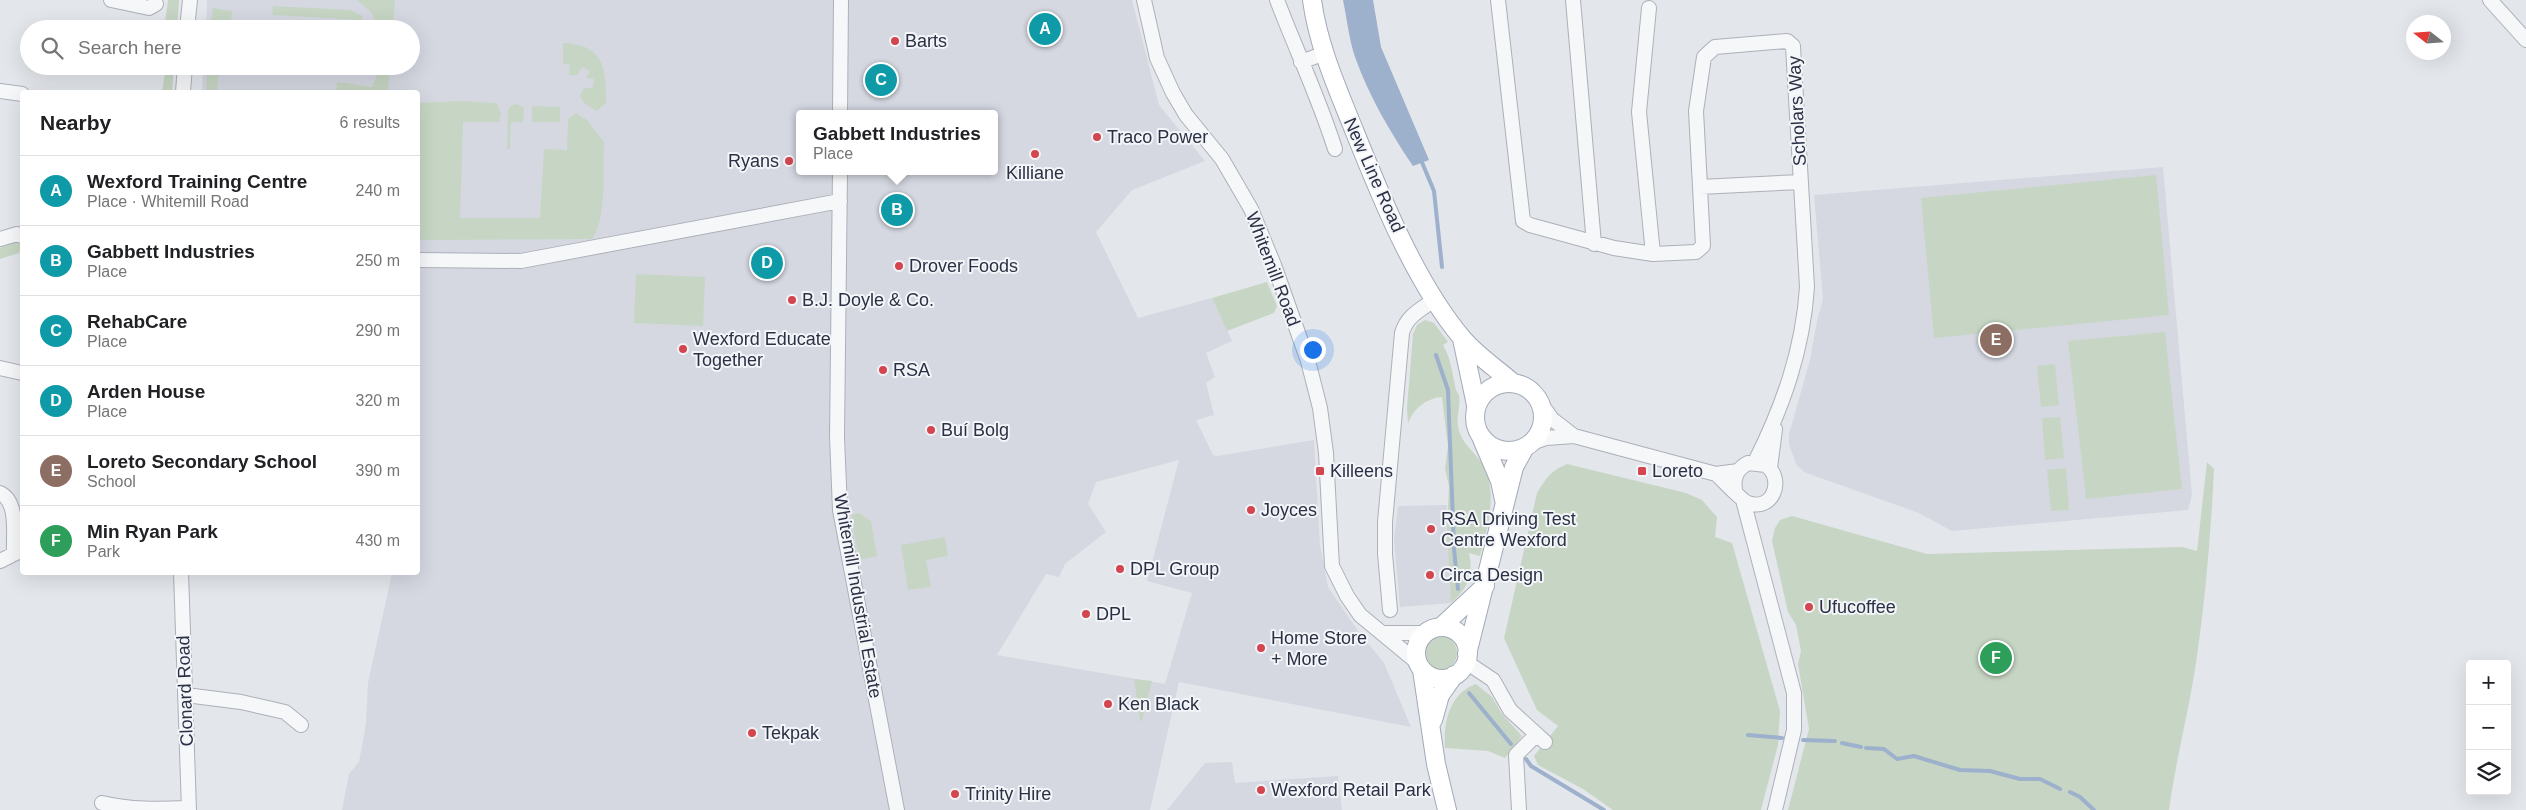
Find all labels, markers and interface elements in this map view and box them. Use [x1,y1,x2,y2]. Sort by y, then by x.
pin: A [1029,10,1061,48]
north arrow [2406,15,2451,60]
search box [20,20,420,75]
place label: Barts [905,31,947,51]
icon: search [38,34,66,62]
marker: Barts [889,35,901,47]
text: Search here [78,37,182,58]
street label: Scholars Way [1784,55,1810,167]
pin: C [865,61,897,99]
popup [796,110,998,175]
text: Nearby [40,111,111,134]
text: 6 results [340,114,400,131]
street label: New Line Road [1340,115,1408,235]
text: Gabbett Industries [813,123,981,144]
place label: Traco Power [1107,127,1208,147]
marker: Traco Power [1091,131,1103,143]
text: Place [813,145,853,162]
marker: Killiane [1029,148,1041,160]
place label: Ryans [728,151,779,171]
marker: Ryans [783,155,795,167]
place label: Killiane [1006,163,1064,183]
text: Wexford Training Centre [87,171,307,192]
text: A [50,182,62,199]
text: 240 m [356,182,400,199]
pin: B [881,191,913,229]
text: Place · Whitemill Road [87,193,249,210]
street label: Whitemill Road [1242,209,1304,329]
text: Gabbett Industries [87,241,255,262]
pin: D [751,244,783,282]
text: B [50,252,62,269]
text: 250 m [356,252,400,269]
place label: Drover Foods [909,256,1018,276]
marker: Drover Foods [893,260,905,272]
text: Place [87,263,127,280]
place label: B.J. Doyle & Co. [802,290,934,310]
marker: B.J. Doyle & Co. [786,294,798,306]
text: RehabCare [87,311,187,332]
pin: E [1980,321,2012,359]
text: C [50,322,62,339]
text: 290 m [356,322,400,339]
place label: Wexford Educate Together [693,329,831,370]
text: Place [87,333,127,350]
your location [1300,337,1326,363]
marker: Wexford Educate Together [677,343,689,355]
place label: RSA [893,360,930,380]
marker: RSA [877,364,889,376]
text: Arden House [87,381,205,402]
text: D [50,392,62,409]
text: 320 m [356,392,400,409]
text: Place [87,403,127,420]
place label: Buí Bolg [941,420,1009,440]
marker: Buí Bolg [925,424,937,436]
text: Loreto Secondary School [87,451,317,472]
place label: Killeens [1330,461,1393,481]
place label: Loreto [1652,461,1703,481]
text: E [51,462,61,479]
text: 390 m [356,462,400,479]
marker: Killeens [1314,465,1326,477]
marker: Loreto [1636,465,1648,477]
text: School [87,473,136,490]
street label: Whitemill Industrial Estate [830,492,886,700]
place label: Joyces [1261,500,1317,520]
marker: Joyces [1245,504,1257,516]
place label: RSA Driving Test Centre Wexford [1441,509,1576,550]
text: Min Ryan Park [87,521,218,542]
marker: RSA Driving Test Centre Wexford [1425,523,1437,535]
text: F [51,532,61,549]
text: 430 m [356,532,400,549]
text: Park [87,543,120,560]
place label: DPL Group [1130,559,1219,579]
marker: DPL Group [1114,563,1126,575]
place label: Circa Design [1440,565,1543,585]
marker: Circa Design [1424,569,1436,581]
place label: Ufucoffee [1819,597,1896,617]
marker: Ufucoffee [1803,601,1815,613]
place label: DPL [1096,604,1131,624]
marker: DPL [1080,608,1092,620]
place label: Home Store + More [1271,628,1367,669]
street label: Clonard Road [173,635,197,747]
pin: F [1980,639,2012,677]
marker: Home Store + More [1255,642,1267,654]
map controls [2466,660,2511,795]
button: + [2466,660,2511,705]
place label: Ken Black [1118,694,1200,714]
marker: Ken Black [1102,698,1114,710]
button: − [2466,705,2511,750]
place label: Tekpak [762,723,820,743]
marker: Tekpak [746,727,758,739]
button: layers [2466,750,2511,795]
place label: Wexford Retail Park [1271,780,1432,800]
place label: Trinity Hire [965,784,1051,804]
marker: Wexford Retail Park [1255,784,1267,796]
marker: Trinity Hire [949,788,961,800]

